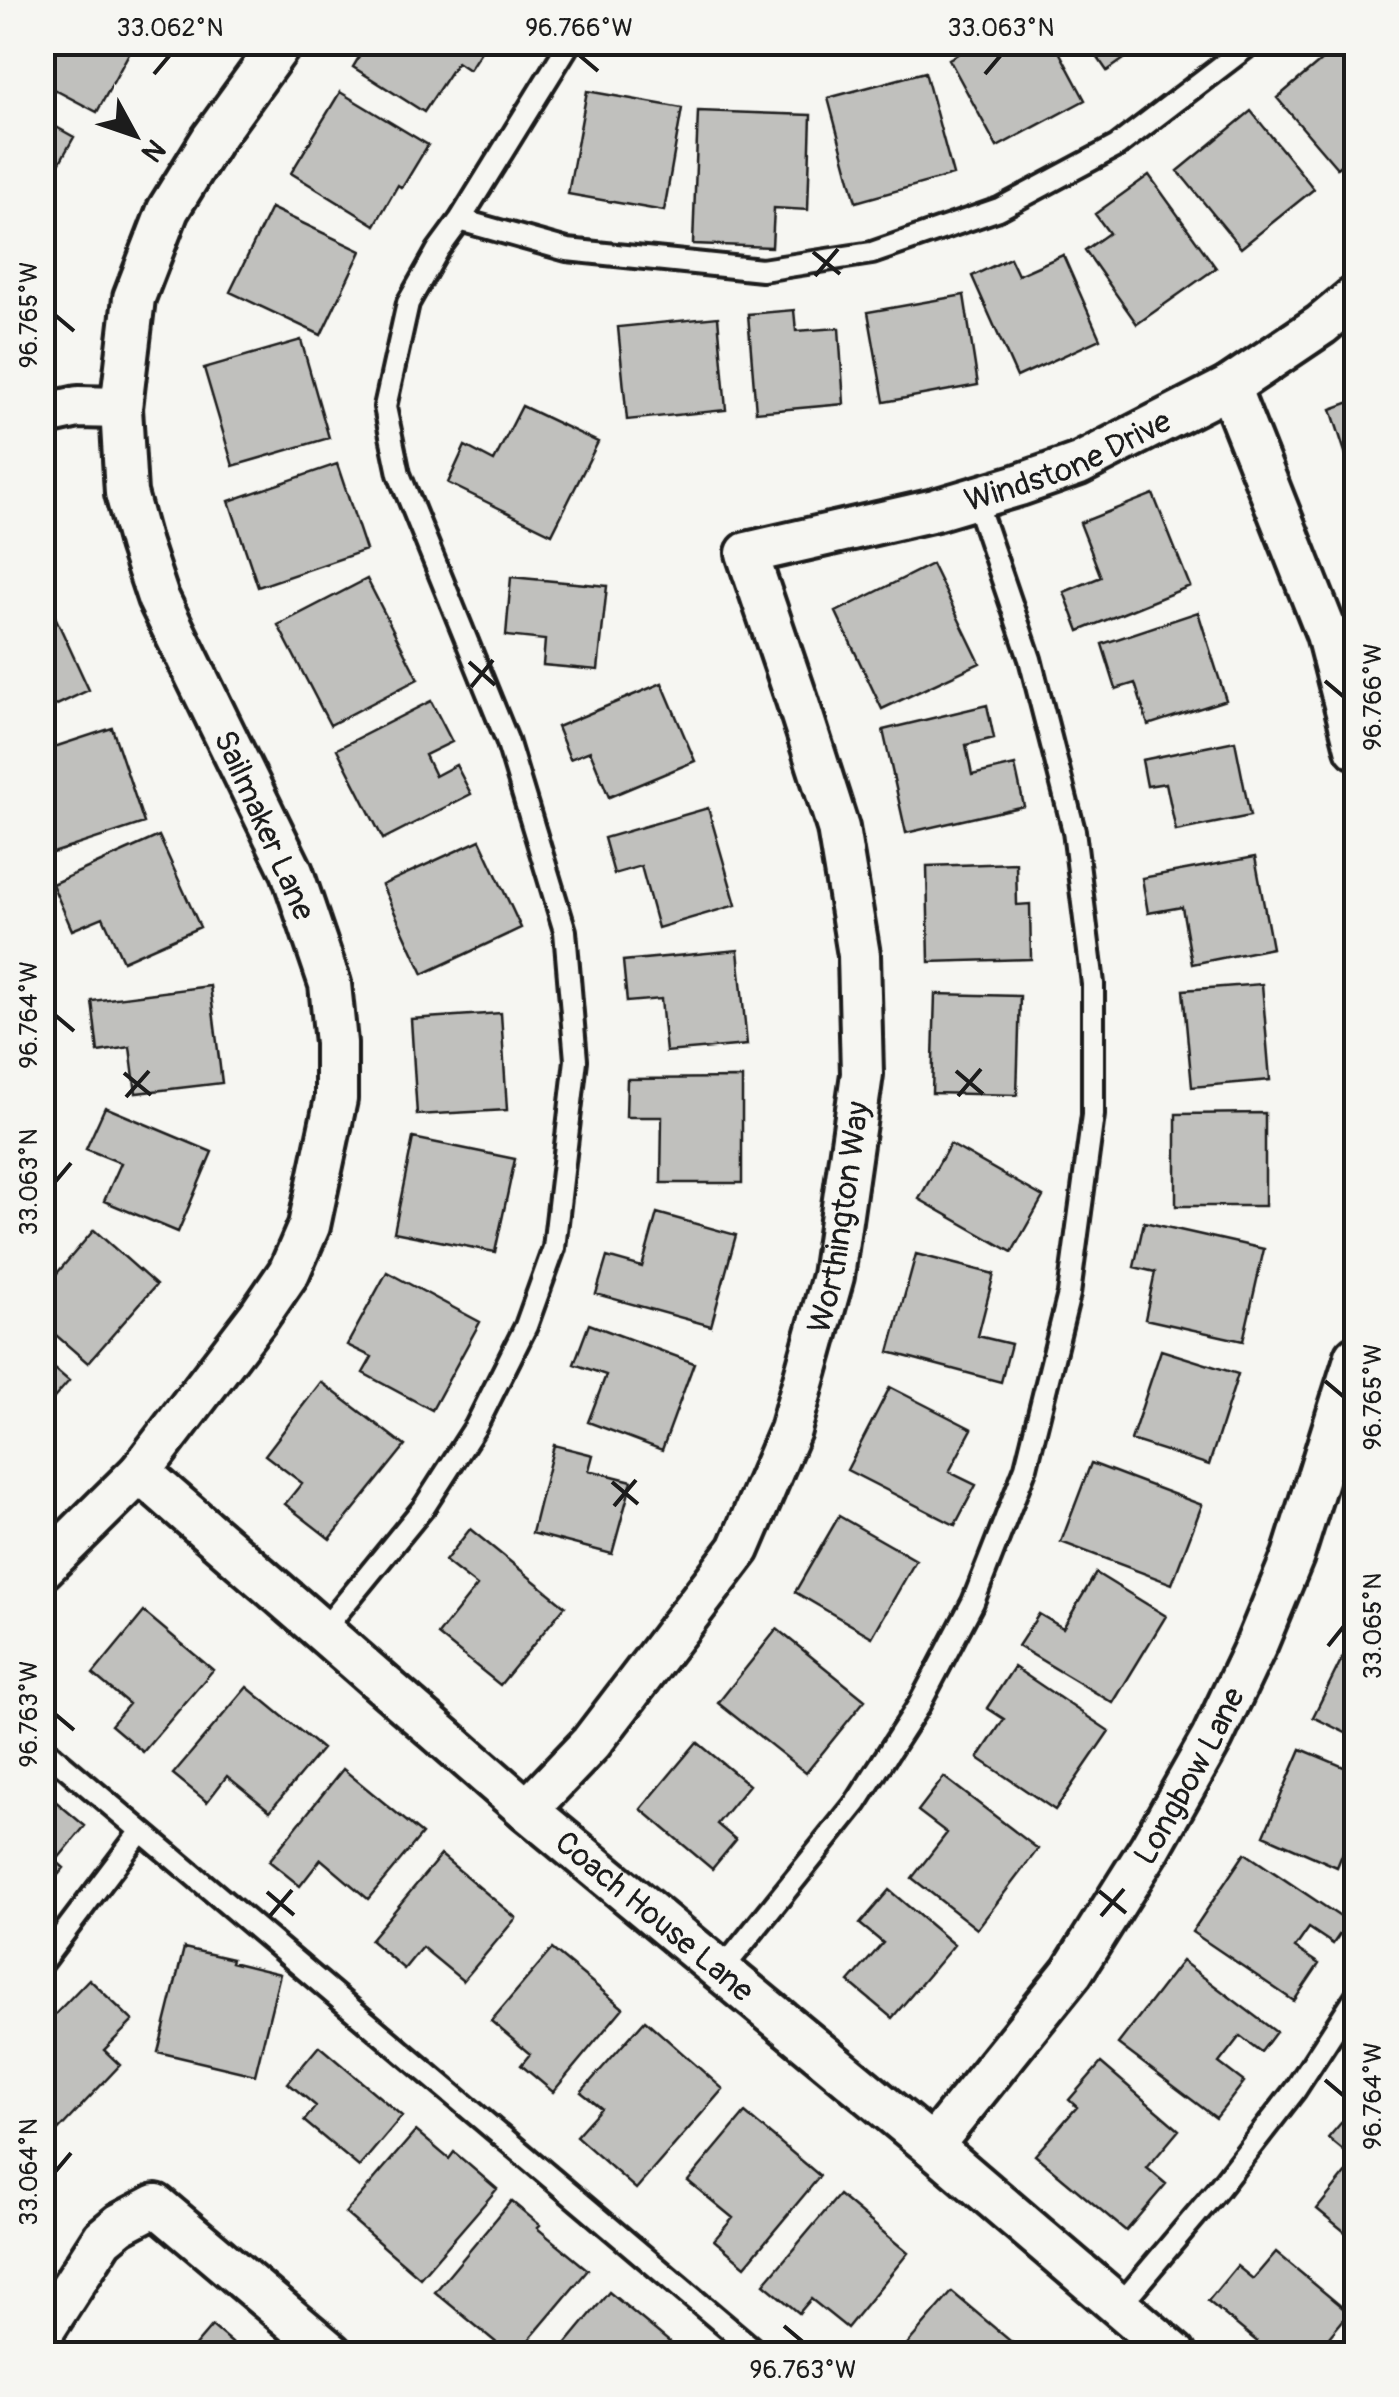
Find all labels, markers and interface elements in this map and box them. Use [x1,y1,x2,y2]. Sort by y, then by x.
text: 33.062°N [117,13,223,44]
text: 96.766°W [525,13,633,44]
text: 33.063°N [948,13,1054,44]
north arrow [85,85,185,185]
text: N [134,132,172,169]
text: 96.765°W [14,262,45,368]
street label: Windstone Drive [960,401,1178,521]
text: 96.766°W [1358,643,1389,751]
street label: Sailmaker Lane [204,724,324,927]
text: 96.764°W [14,961,45,1069]
street label: Worthington Way [799,1099,879,1338]
text: 33.063°N [14,1129,45,1235]
text: 96.765°W [1358,1344,1389,1450]
text: 33.065°N [1358,1573,1389,1679]
text: 96.763°W [14,1661,45,1767]
street label: Longbow Lane [1125,1681,1254,1873]
street label: Coach House Lane [547,1823,762,2011]
text: 96.764°W [1358,2042,1389,2150]
text: 33.064°N [14,2118,45,2226]
text: 96.763°W [750,2355,856,2386]

